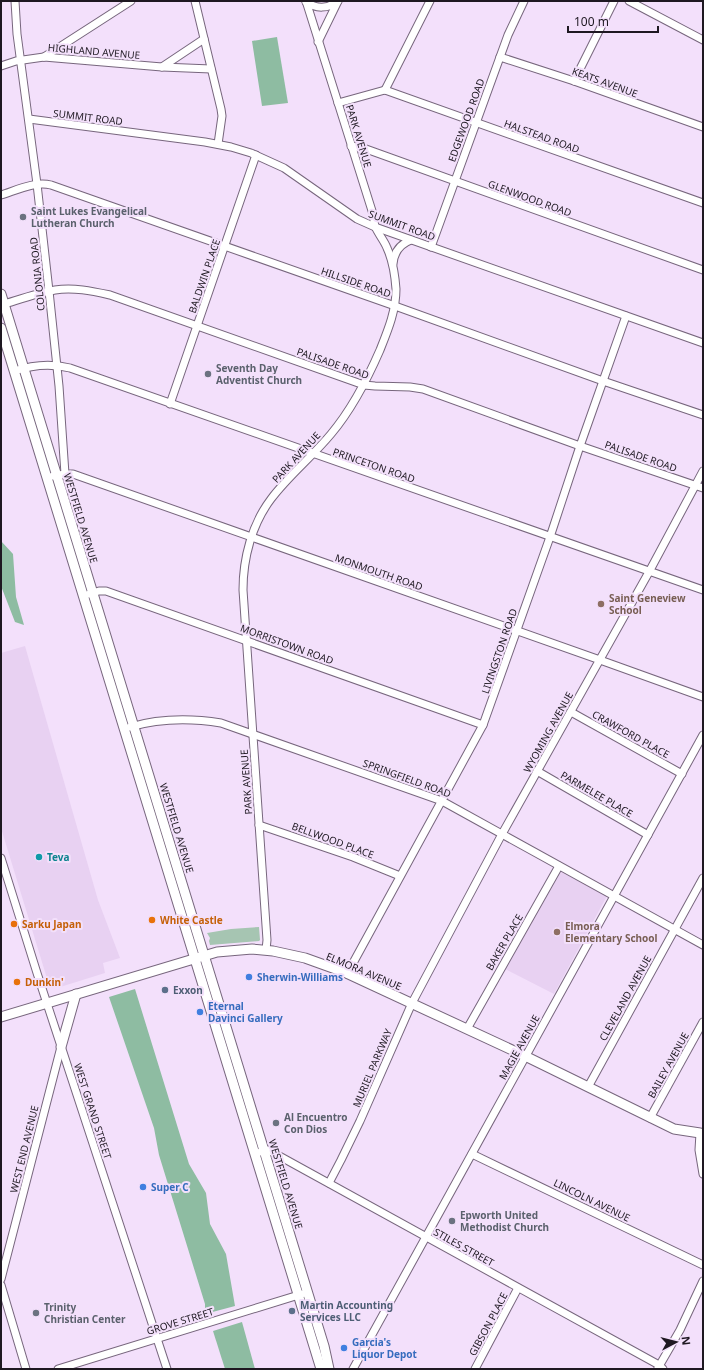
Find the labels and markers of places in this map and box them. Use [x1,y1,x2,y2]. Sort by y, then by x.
place label: Saint Lukes Evangelical Lutheran Church [31,204,147,230]
marker: Saint Lukes Evangelical Lutheran Church [18,212,28,222]
place label: Seventh Day Adventist Church [216,361,302,387]
marker: Seventh Day Adventist Church [203,369,213,379]
place label: Saint Geneview School [609,591,686,617]
marker: Saint Geneview School [596,599,606,609]
place label: Teva [47,850,70,864]
marker: Teva [34,852,44,862]
place label: White Castle [160,913,223,927]
marker: White Castle [147,915,157,925]
place label: Sarku Japan [22,917,81,931]
marker: Sarku Japan [9,919,19,929]
place label: Elmora Elementary School [565,919,658,945]
marker: Elmora Elementary School [552,927,562,937]
place label: Sherwin-Williams [257,970,343,984]
marker: Sherwin-Williams [244,972,254,982]
place label: Dunkin' [25,975,64,989]
marker: Dunkin' [12,977,22,987]
place label: Exxon [173,983,203,997]
marker: Exxon [160,985,170,995]
place label: Eternal Davinci Gallery [208,999,283,1025]
marker: Eternal Davinci Gallery [195,1007,205,1017]
place label: Al Encuentro Con Dios [284,1110,348,1136]
marker: Al Encuentro Con Dios [271,1118,281,1128]
place label: Super C [151,1180,189,1194]
marker: Super C [138,1182,148,1192]
place label: Epworth United Methodist Church [460,1208,549,1234]
marker: Epworth United Methodist Church [447,1216,457,1226]
place label: Martin Accounting Services LLC [300,1298,393,1324]
place label: Trinity Christian Center [44,1300,126,1326]
marker: Martin Accounting Services LLC [287,1306,297,1316]
marker: Trinity Christian Center [31,1308,41,1318]
place label: Garcia's Liquor Depot [352,1335,418,1361]
marker: Garcia's Liquor Depot [339,1343,349,1353]

